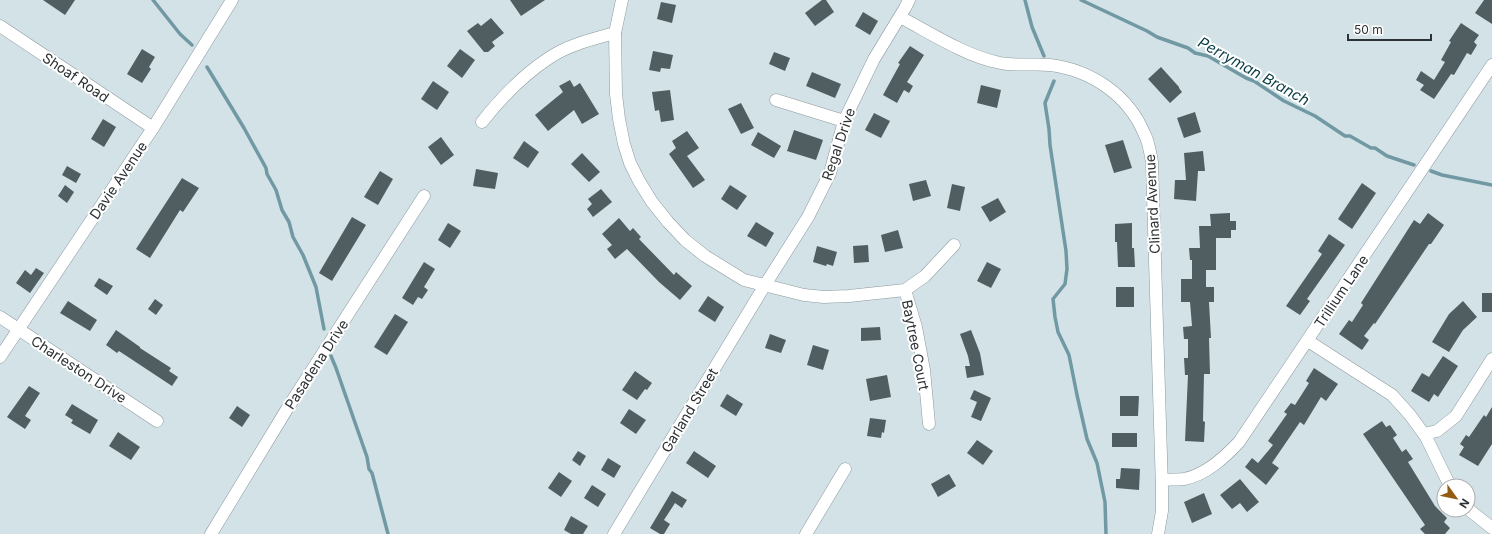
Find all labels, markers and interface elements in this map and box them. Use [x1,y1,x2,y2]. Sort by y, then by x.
scale bar [1348,16,1431,42]
text: 50 m [1354,22,1383,37]
water label: Perryman Branch [1195,33,1313,110]
street label: Shoaf Road [40,49,112,105]
street label: Regal Drive [818,106,858,182]
street label: Davie Avenue [86,138,150,222]
street label: Clinard Avenue [1141,154,1163,254]
street label: Trillium Lane [1310,251,1372,331]
street label: Baytree Court [899,298,933,392]
street label: Pasadena Drive [281,316,351,412]
street label: Charleston Drive [28,332,130,406]
street label: Garland Street [657,364,721,455]
north arrow [1436,478,1476,518]
text: N [1456,496,1473,511]

